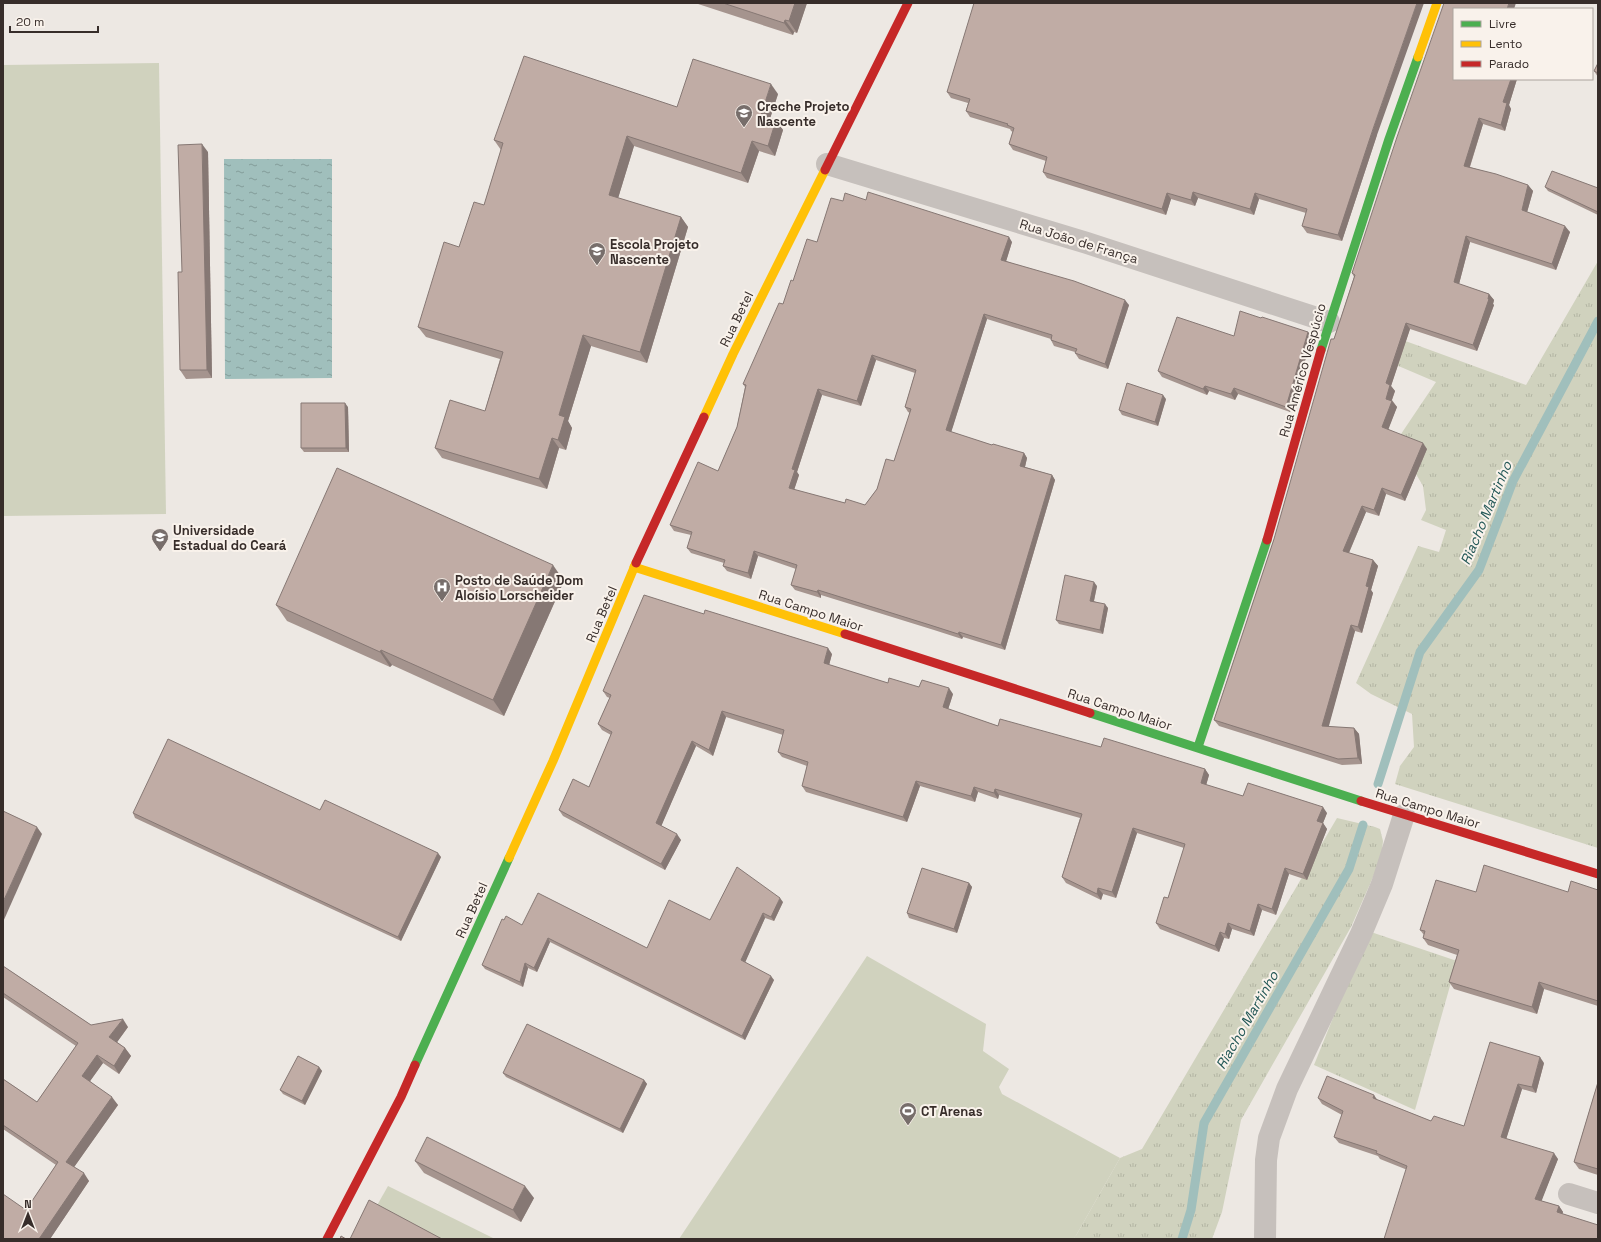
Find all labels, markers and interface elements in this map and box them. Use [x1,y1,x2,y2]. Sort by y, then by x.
scale bar [10,8,98,34]
legend [1453,8,1593,80]
text: 20 m [16,14,44,30]
text: Livre [1489,16,1516,32]
text: Lento [1489,36,1523,52]
text: Parado [1489,56,1529,72]
place label: Creche Projeto Nascente [757,98,849,130]
school or university icon: Creche Projeto Nascente [734,103,754,128]
street label: Rua João de França [1018,215,1141,268]
place label: Escola Projeto Nascente [610,236,699,268]
school or university icon: Escola Projeto Nascente [587,241,607,266]
street label: Rua Betel [716,289,757,350]
street label: Rua Américo Vespúcio [1275,301,1330,439]
water label: Riacho Martinho [1456,458,1516,567]
place label: Universidade Estadual do Ceará [173,522,287,554]
school or university icon: Universidade Estadual do Ceará [150,527,170,552]
place label: Posto de Saúde Dom Aloísio Lorscheider [455,572,583,604]
hospital icon: Posto de Saúde Dom Aloísio Lorscheider [432,577,452,602]
street label: Rua Betel [582,583,621,645]
street label: Rua Campo Maior [757,586,865,635]
street label: Rua Campo Maior [1066,685,1174,734]
street label: Rua Campo Maior [1373,784,1482,833]
street label: Rua Betel [452,880,491,941]
water label: Riacho Martinho [1212,967,1283,1072]
sports icon: CT Arenas [898,1101,918,1126]
place label: CT Arenas [921,1103,983,1120]
north arrow [8,1194,48,1234]
text: N [24,1197,32,1211]

